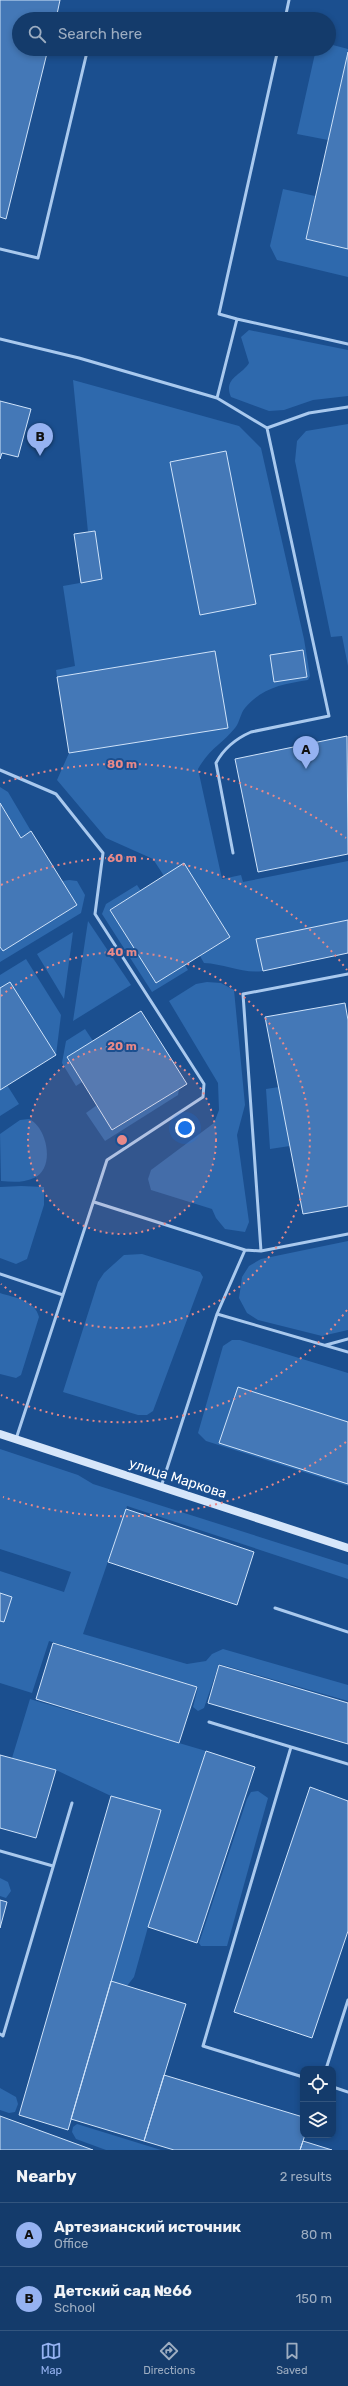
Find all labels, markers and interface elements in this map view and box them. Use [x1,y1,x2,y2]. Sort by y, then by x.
search box [12,12,336,56]
icon: search [26,23,48,45]
text: Search here [58,25,142,43]
pin: B [27,423,53,456]
pin: A [293,736,319,769]
text: 80 m [107,757,137,771]
text: 60 m [107,851,137,865]
text: 40 m [107,945,137,959]
text: 20 m [107,1039,137,1053]
your location [175,1118,195,1138]
centre of rings [115,1133,129,1147]
street label: улица Маркова [127,1455,229,1502]
map controls [300,2066,336,2138]
button: locate [300,2066,336,2102]
button: layers [300,2102,336,2138]
text: Nearby [16,2166,77,2186]
text: 2 results [280,2169,332,2184]
text: Артезианский источник [54,2218,241,2236]
text: A [24,2227,34,2242]
text: 80 m [301,2227,332,2242]
text: Office [54,2236,88,2251]
text: Детский сад №66 [54,2282,192,2300]
text: B [24,2291,34,2306]
text: 150 m [296,2291,332,2306]
text: School [54,2300,95,2315]
tab: Map [40,2340,62,2377]
tab: Directions [143,2340,195,2377]
tab: Saved [276,2340,308,2377]

